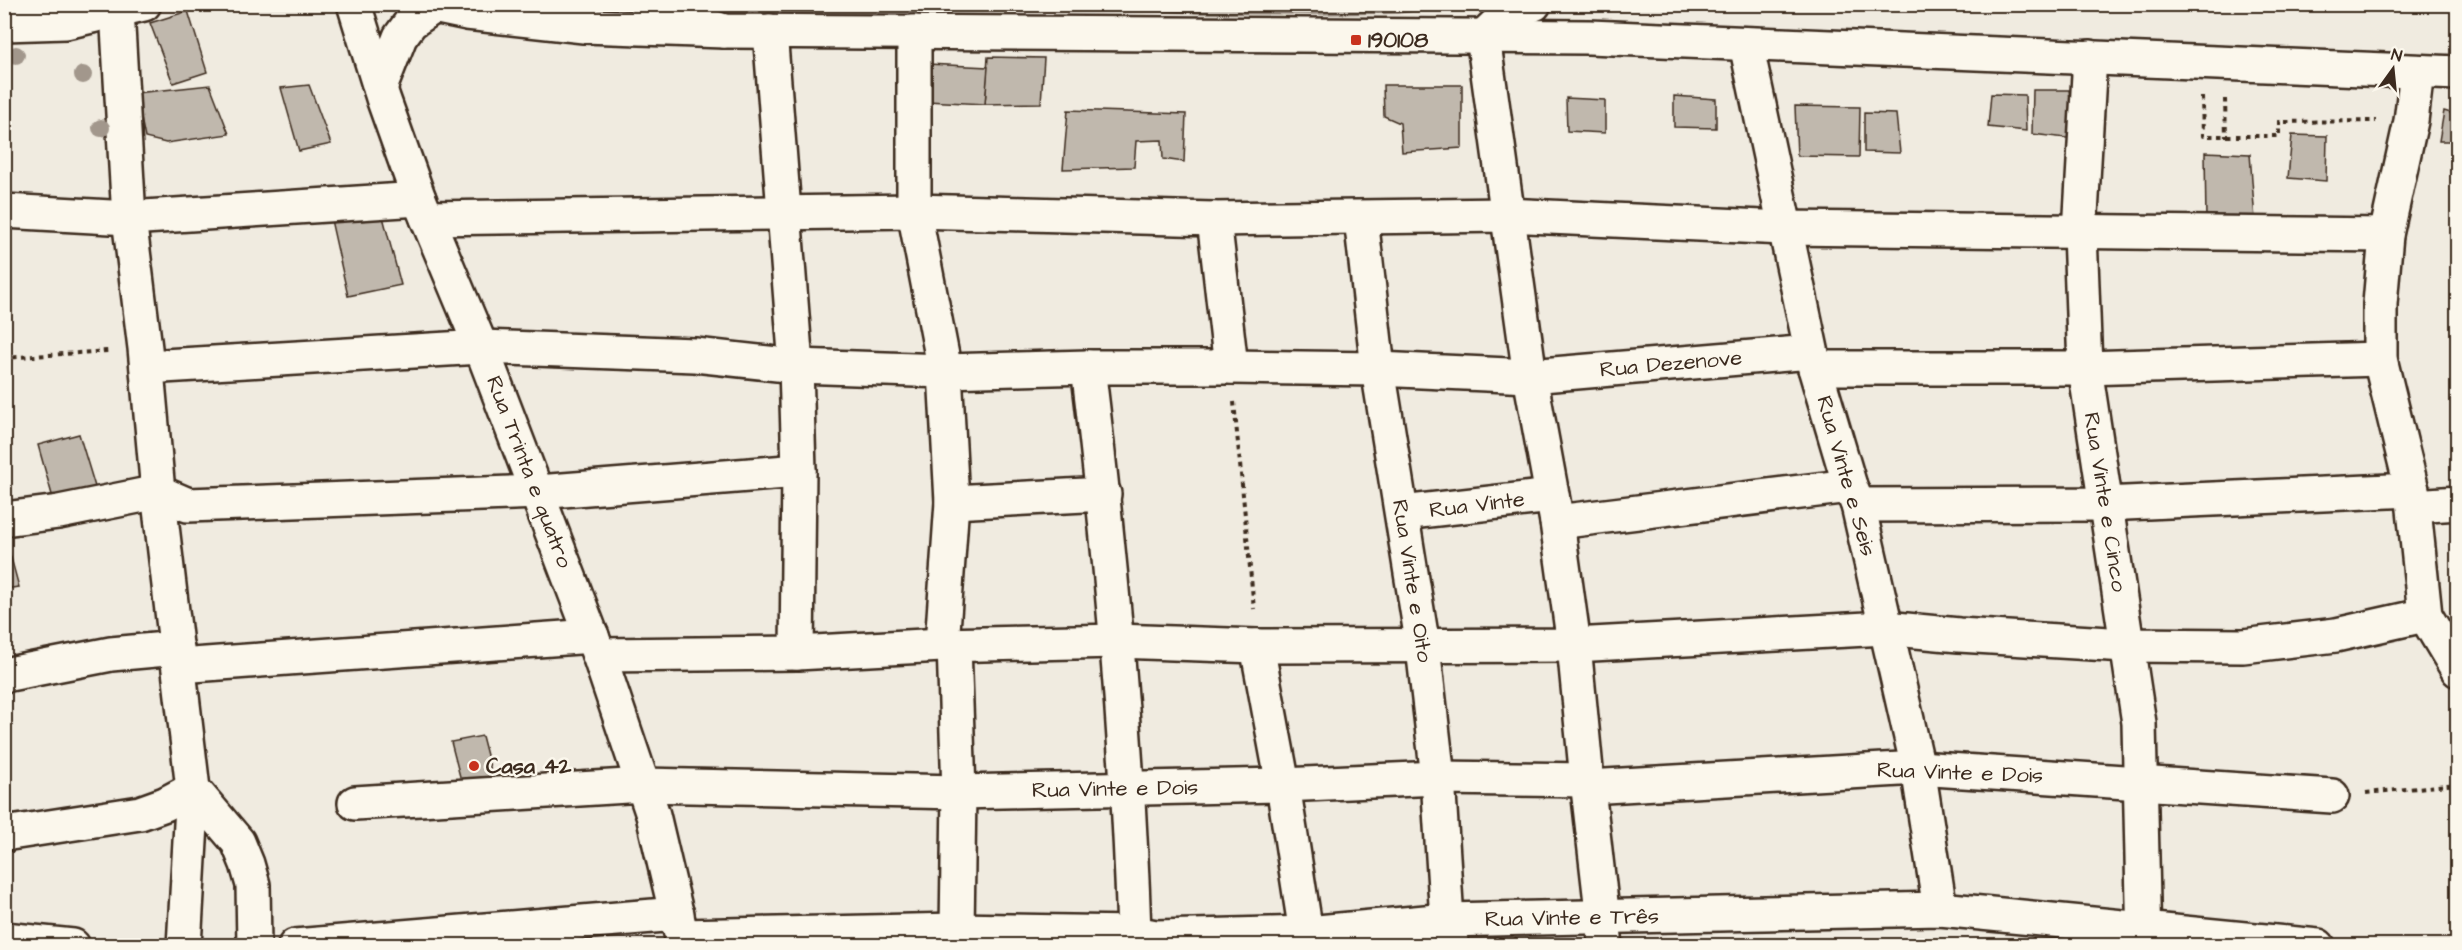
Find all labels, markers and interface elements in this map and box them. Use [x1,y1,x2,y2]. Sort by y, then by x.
place label: 190108 [1368,25,1429,56]
marker: 190108 [1349,33,1363,47]
north arrow [2363,39,2423,99]
text: N [2389,44,2404,67]
street label: Rua Dezenove [1599,342,1743,386]
street label: Rua Trinta e quatro [478,371,580,573]
street label: Rua Vinte e Seis [1808,392,1884,560]
street label: Rua Vinte e Cinco [2075,410,2135,595]
street label: Rua Vinte [1428,484,1527,526]
street label: Rua Vinte e Oito [1384,497,1440,665]
place label: Casa 42 [486,751,572,782]
street label: Rua Vinte e Dois [1876,755,2044,791]
marker: Casa 42 [467,759,481,773]
street label: Rua Vinte e Dois [1032,772,1198,806]
street label: Rua Vinte e Três [1485,901,1659,935]

